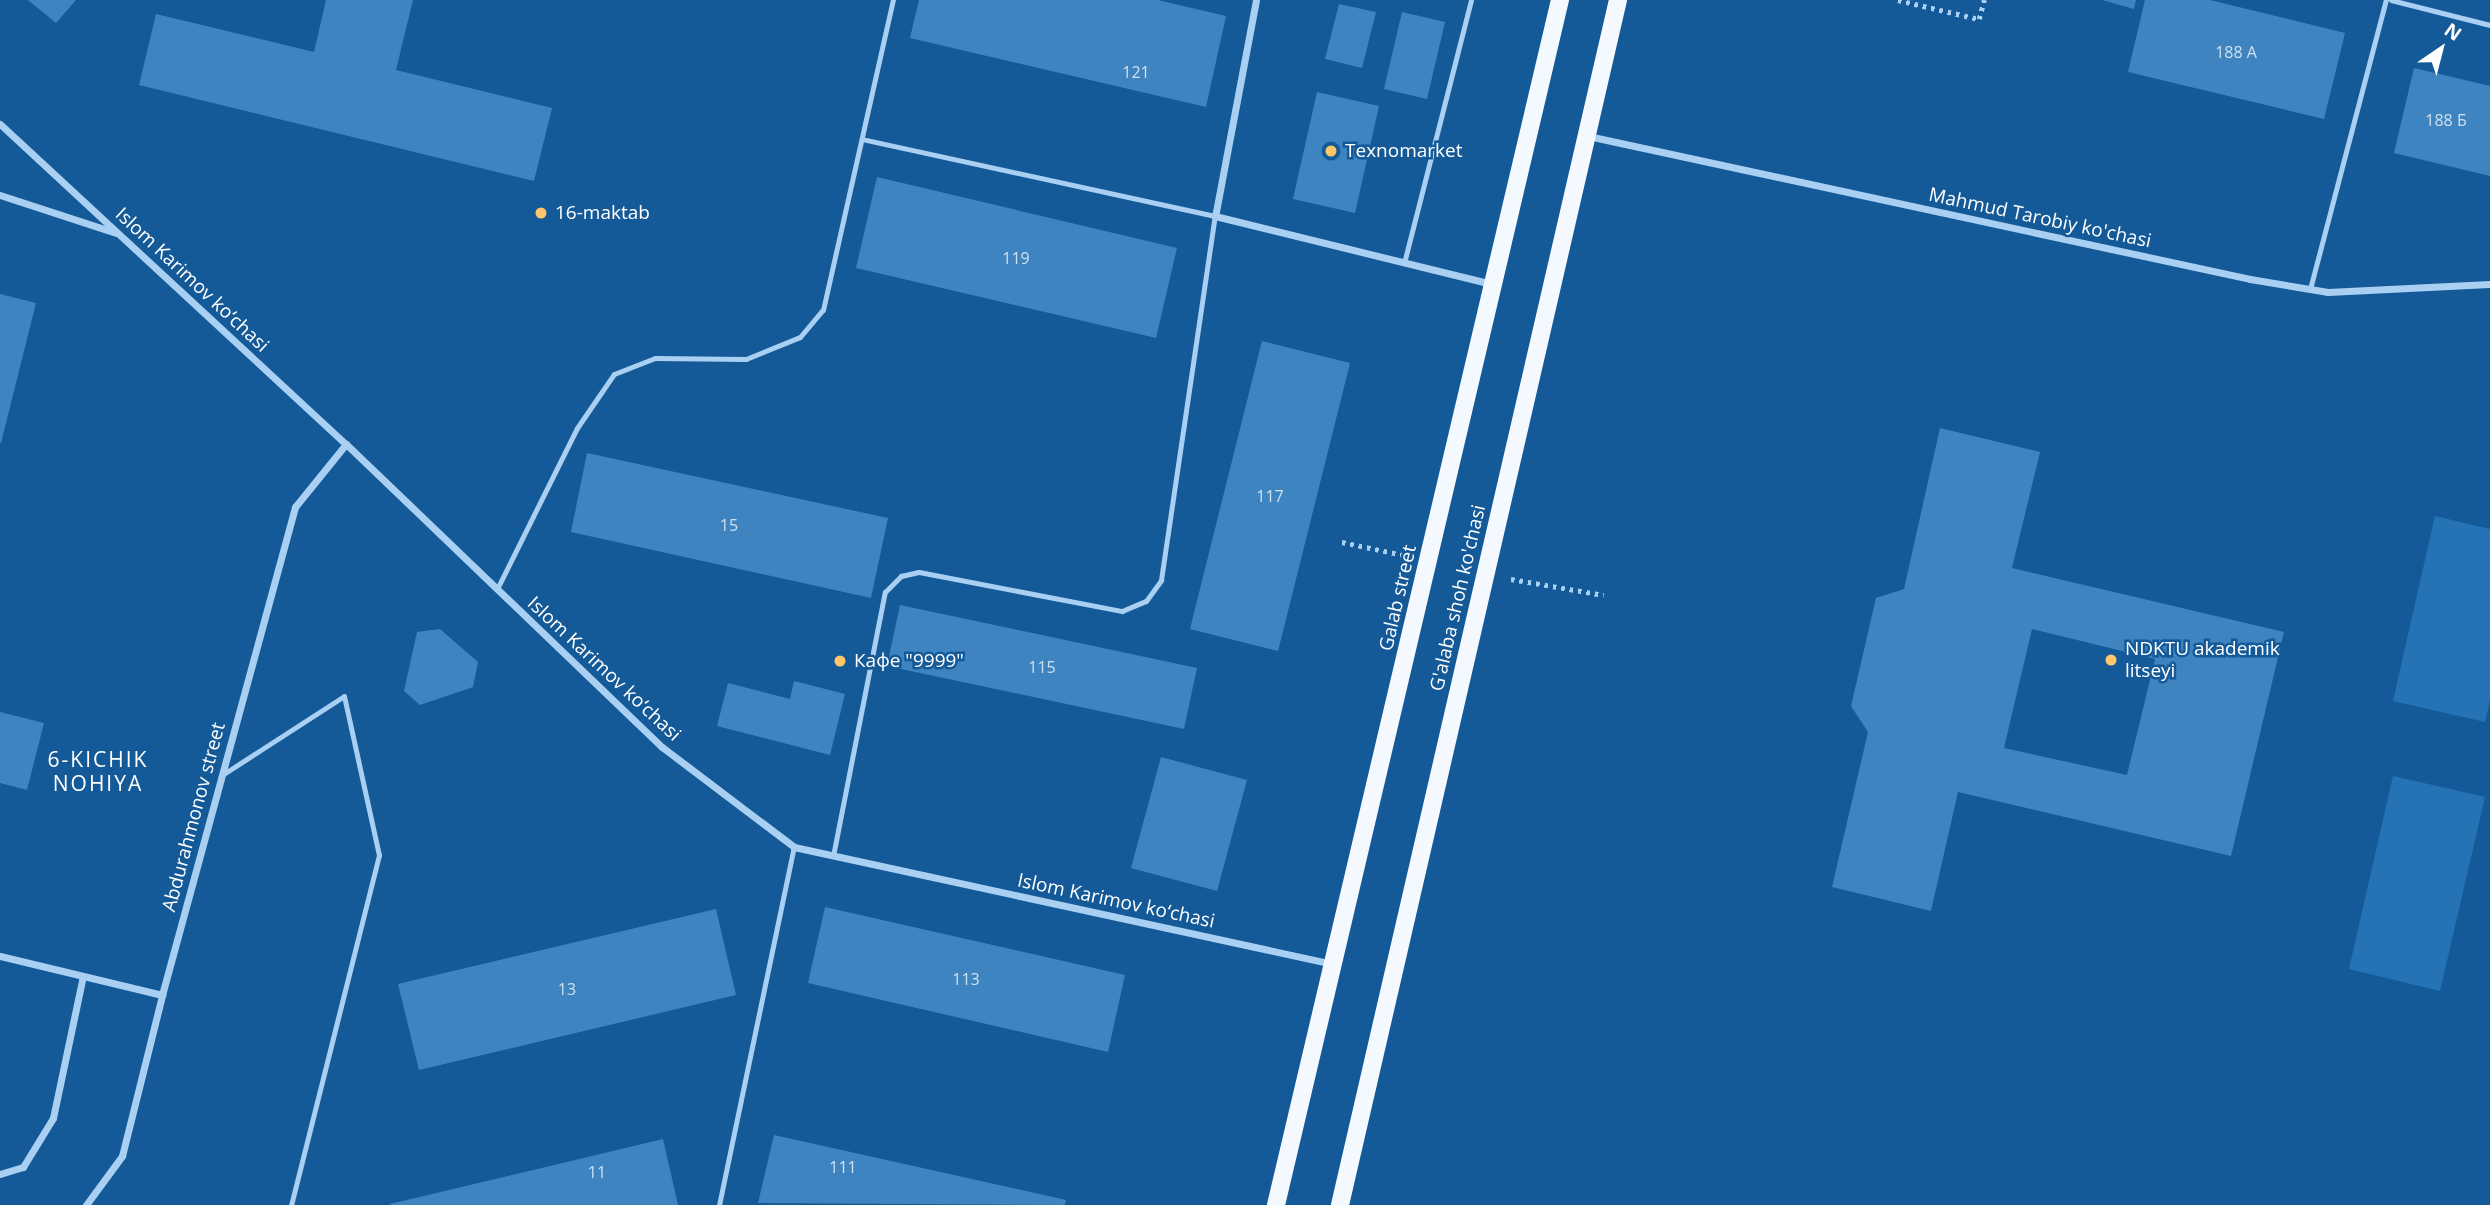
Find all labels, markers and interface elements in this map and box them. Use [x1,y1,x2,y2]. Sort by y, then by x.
north arrow [2406,14,2476,84]
text: N [2439,17,2467,47]
house number: 188 А [2215,42,2257,62]
house number: 121 [1122,62,1150,82]
house number: 188 Б [2425,110,2467,130]
place label: Texnomarket [1345,140,1462,162]
marker: Texnomarket [1323,143,1339,159]
street label: Mahmud Tarobiy ko'chasi [1927,183,2153,253]
place label: 16-maktab [555,202,650,224]
street label: Islom Karimov ko‘chasi [111,203,273,357]
marker: 16-maktab [533,205,549,221]
house number: 119 [1002,248,1030,268]
house number: 117 [1256,486,1284,506]
street label: G'alaba shoh ko'chasi [1425,503,1491,693]
house number: 15 [720,515,738,535]
street label: Galab street [1375,543,1421,653]
street label: Islom Karimov ko‘chasi [523,592,685,746]
place label: NDKTU akademik litseyi [2125,638,2280,682]
place label: Кафе "9999" [854,650,964,672]
marker: NDKTU akademik litseyi [2103,652,2119,668]
marker: Кафе "9999" [832,653,848,669]
house number: 115 [1028,657,1056,677]
street label: Abdurahmonov street [158,720,230,914]
district label: 6-KICHIK NOHIYA [49,746,147,796]
street label: Islom Karimov ko‘chasi [1015,869,1217,933]
house number: 113 [952,969,980,989]
house number: 13 [558,979,576,999]
house number: 111 [829,1157,857,1177]
house number: 11 [588,1162,606,1182]

